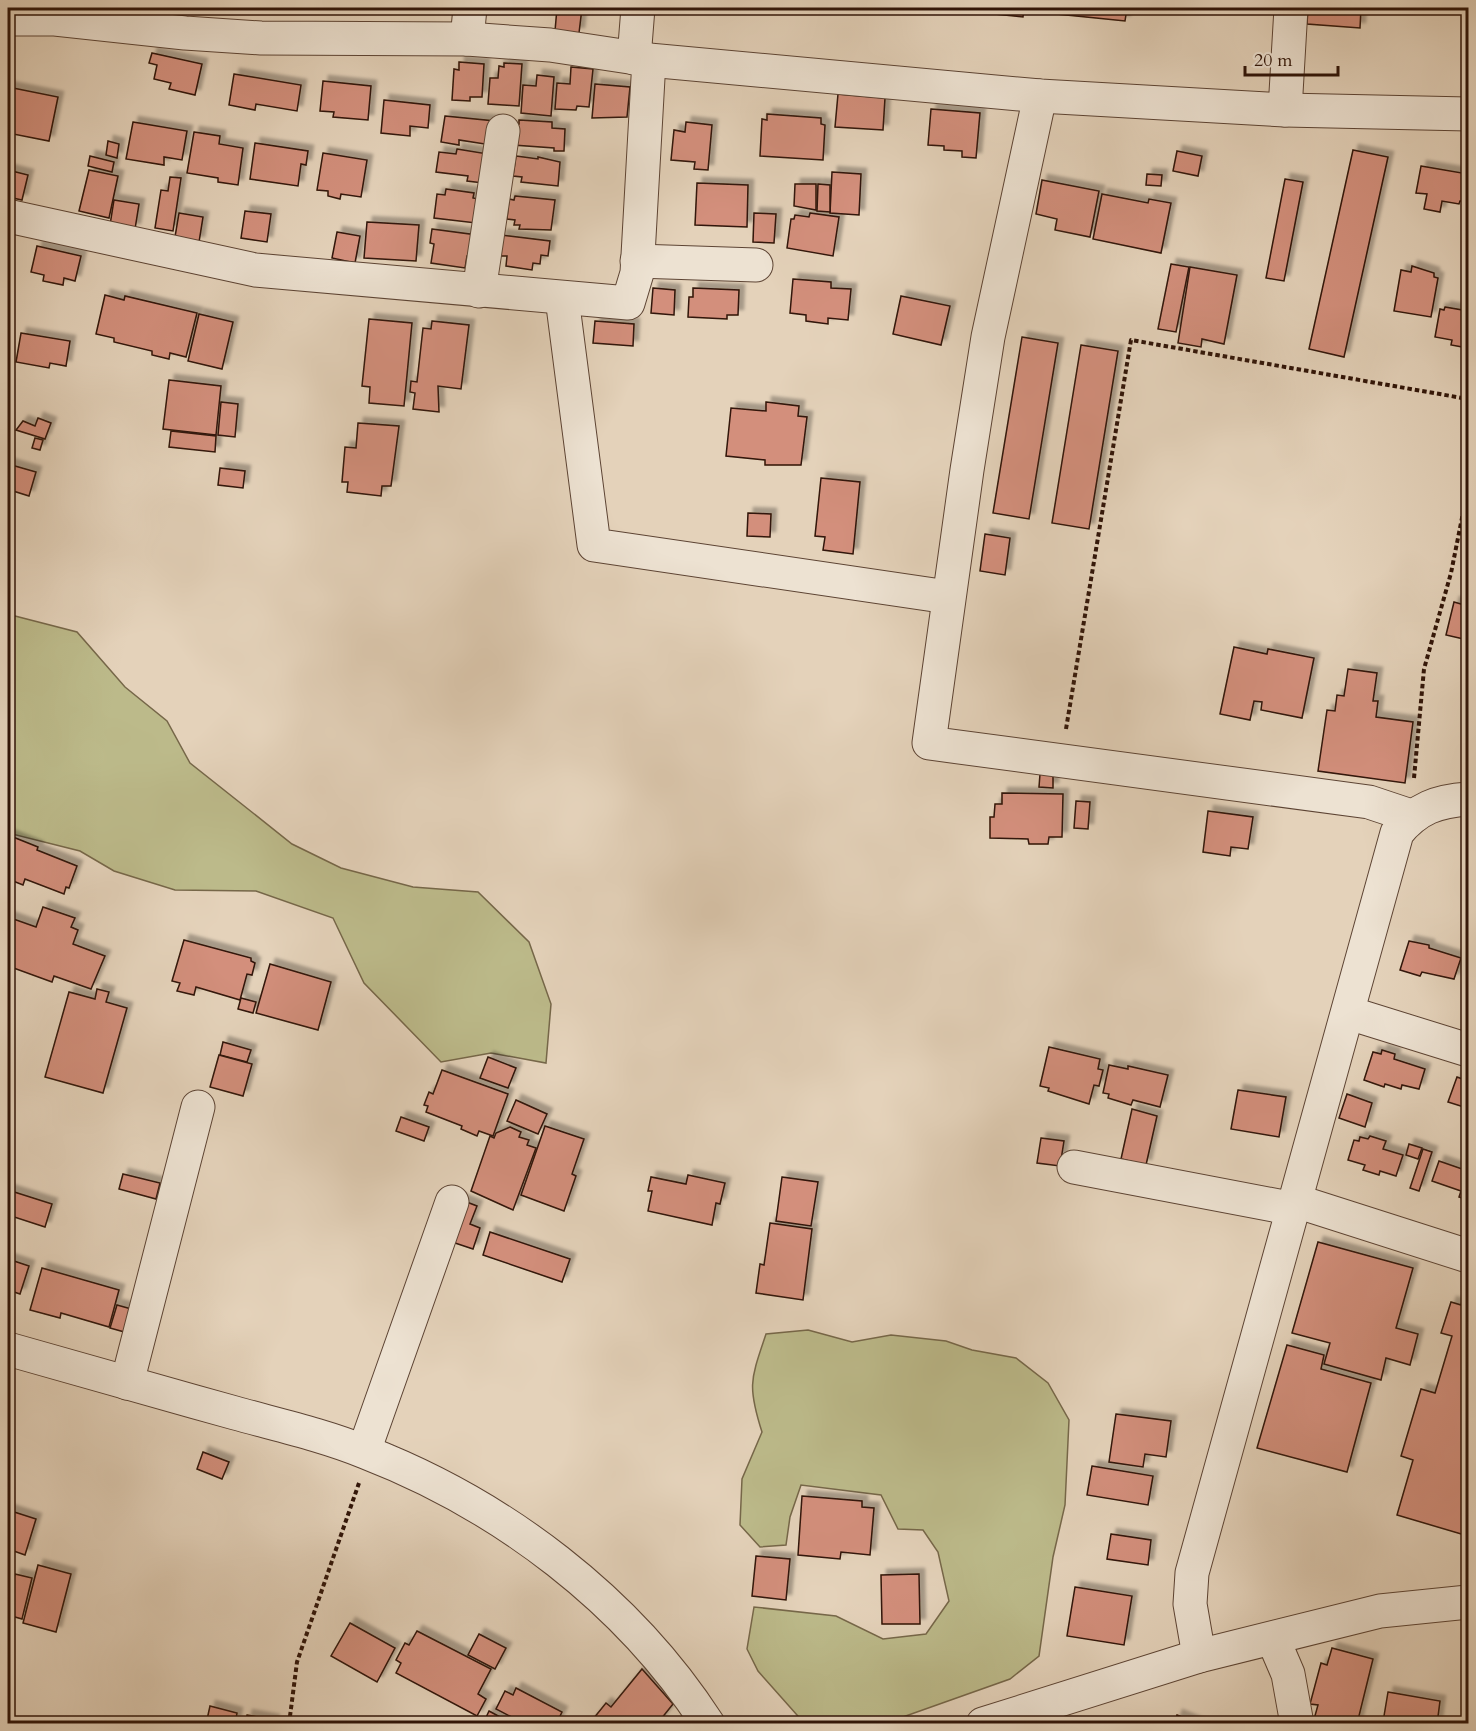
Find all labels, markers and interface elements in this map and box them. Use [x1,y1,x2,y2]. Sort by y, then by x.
scale bar [1245,39,1338,77]
text: 20 m [1254,48,1293,73]

